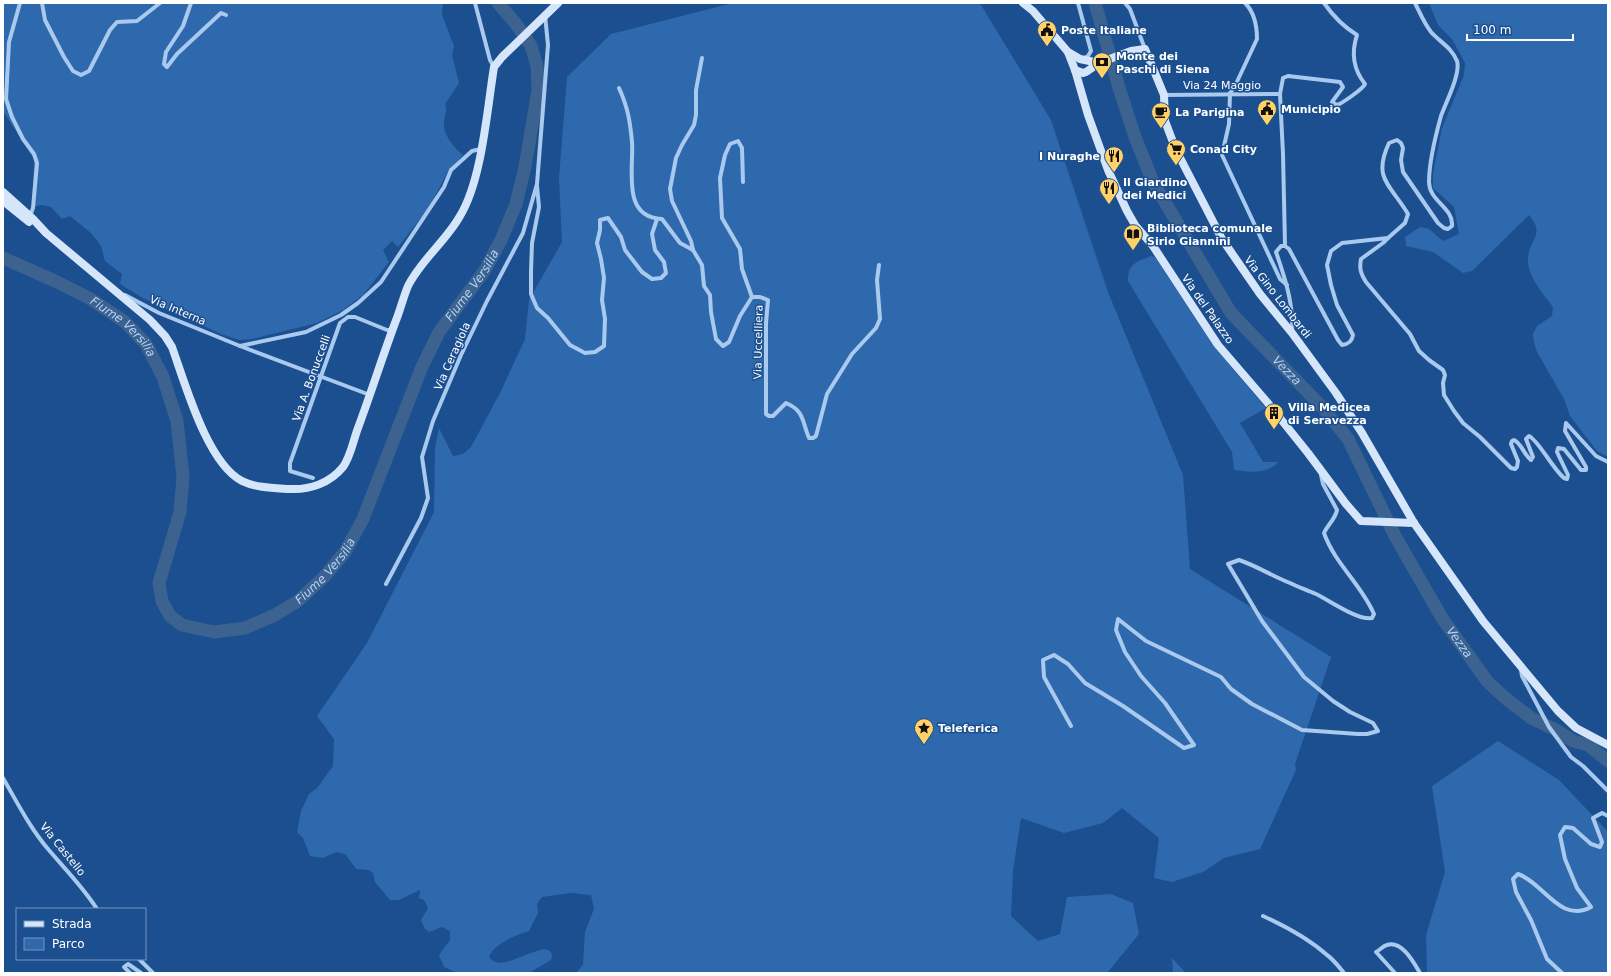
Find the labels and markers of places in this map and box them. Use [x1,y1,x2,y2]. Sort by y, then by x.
public building icon: Poste Italiane [1036,19,1058,47]
place label: Poste Italiane [1061,24,1147,37]
place label: Monte dei Paschi di Siena [1116,50,1210,76]
bank icon: Monte dei Paschi di Siena [1091,51,1113,79]
public building icon: Municipio [1256,98,1278,126]
cafe icon: La Parigina [1150,101,1172,129]
place label: Municipio [1281,103,1341,116]
place label: La Parigina [1175,106,1245,119]
supermarket icon: Conad City [1165,138,1187,166]
place label: Conad City [1190,143,1257,156]
restaurant icon: I Nuraghe [1103,145,1125,173]
place label: I Nuraghe [1039,150,1100,163]
place label: Il Giardino dei Medici [1123,176,1188,202]
restaurant icon: Il Giardino dei Medici [1098,177,1120,205]
place label: Biblioteca comunale Sirio Giannini [1147,222,1272,248]
library icon: Biblioteca comunale Sirio Giannini [1122,223,1144,251]
place label: Villa Medicea di Seravezza [1288,401,1370,427]
building icon: Villa Medicea di Seravezza [1263,402,1285,430]
place icon: Teleferica [913,717,935,745]
place label: Teleferica [938,722,998,735]

